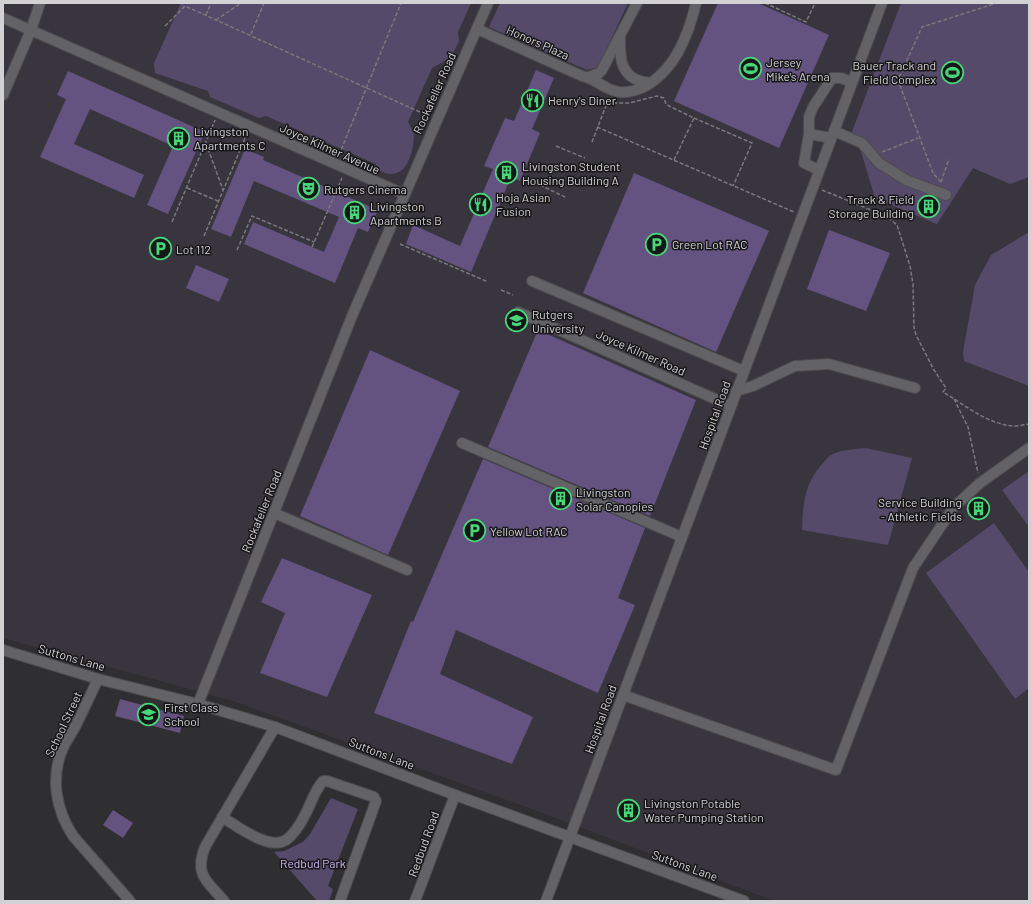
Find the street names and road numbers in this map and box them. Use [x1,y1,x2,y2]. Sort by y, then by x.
street label: Honors Plaza [504,22,572,62]
street label: Rockafeller Road [410,50,458,136]
street label: Joyce Kilmer Avenue [278,120,382,176]
street label: Joyce Kilmer Road [594,326,688,378]
street label: Hospital Road [695,379,733,451]
street label: Rockafeller Road [238,468,284,554]
street label: Suttons Lane [37,641,107,673]
street label: Hospital Road [581,683,619,755]
street label: School Street [42,689,84,759]
street label: Suttons Lane [347,734,417,772]
street label: Redbud Road [405,809,441,879]
street label: Suttons Lane [650,847,720,883]

